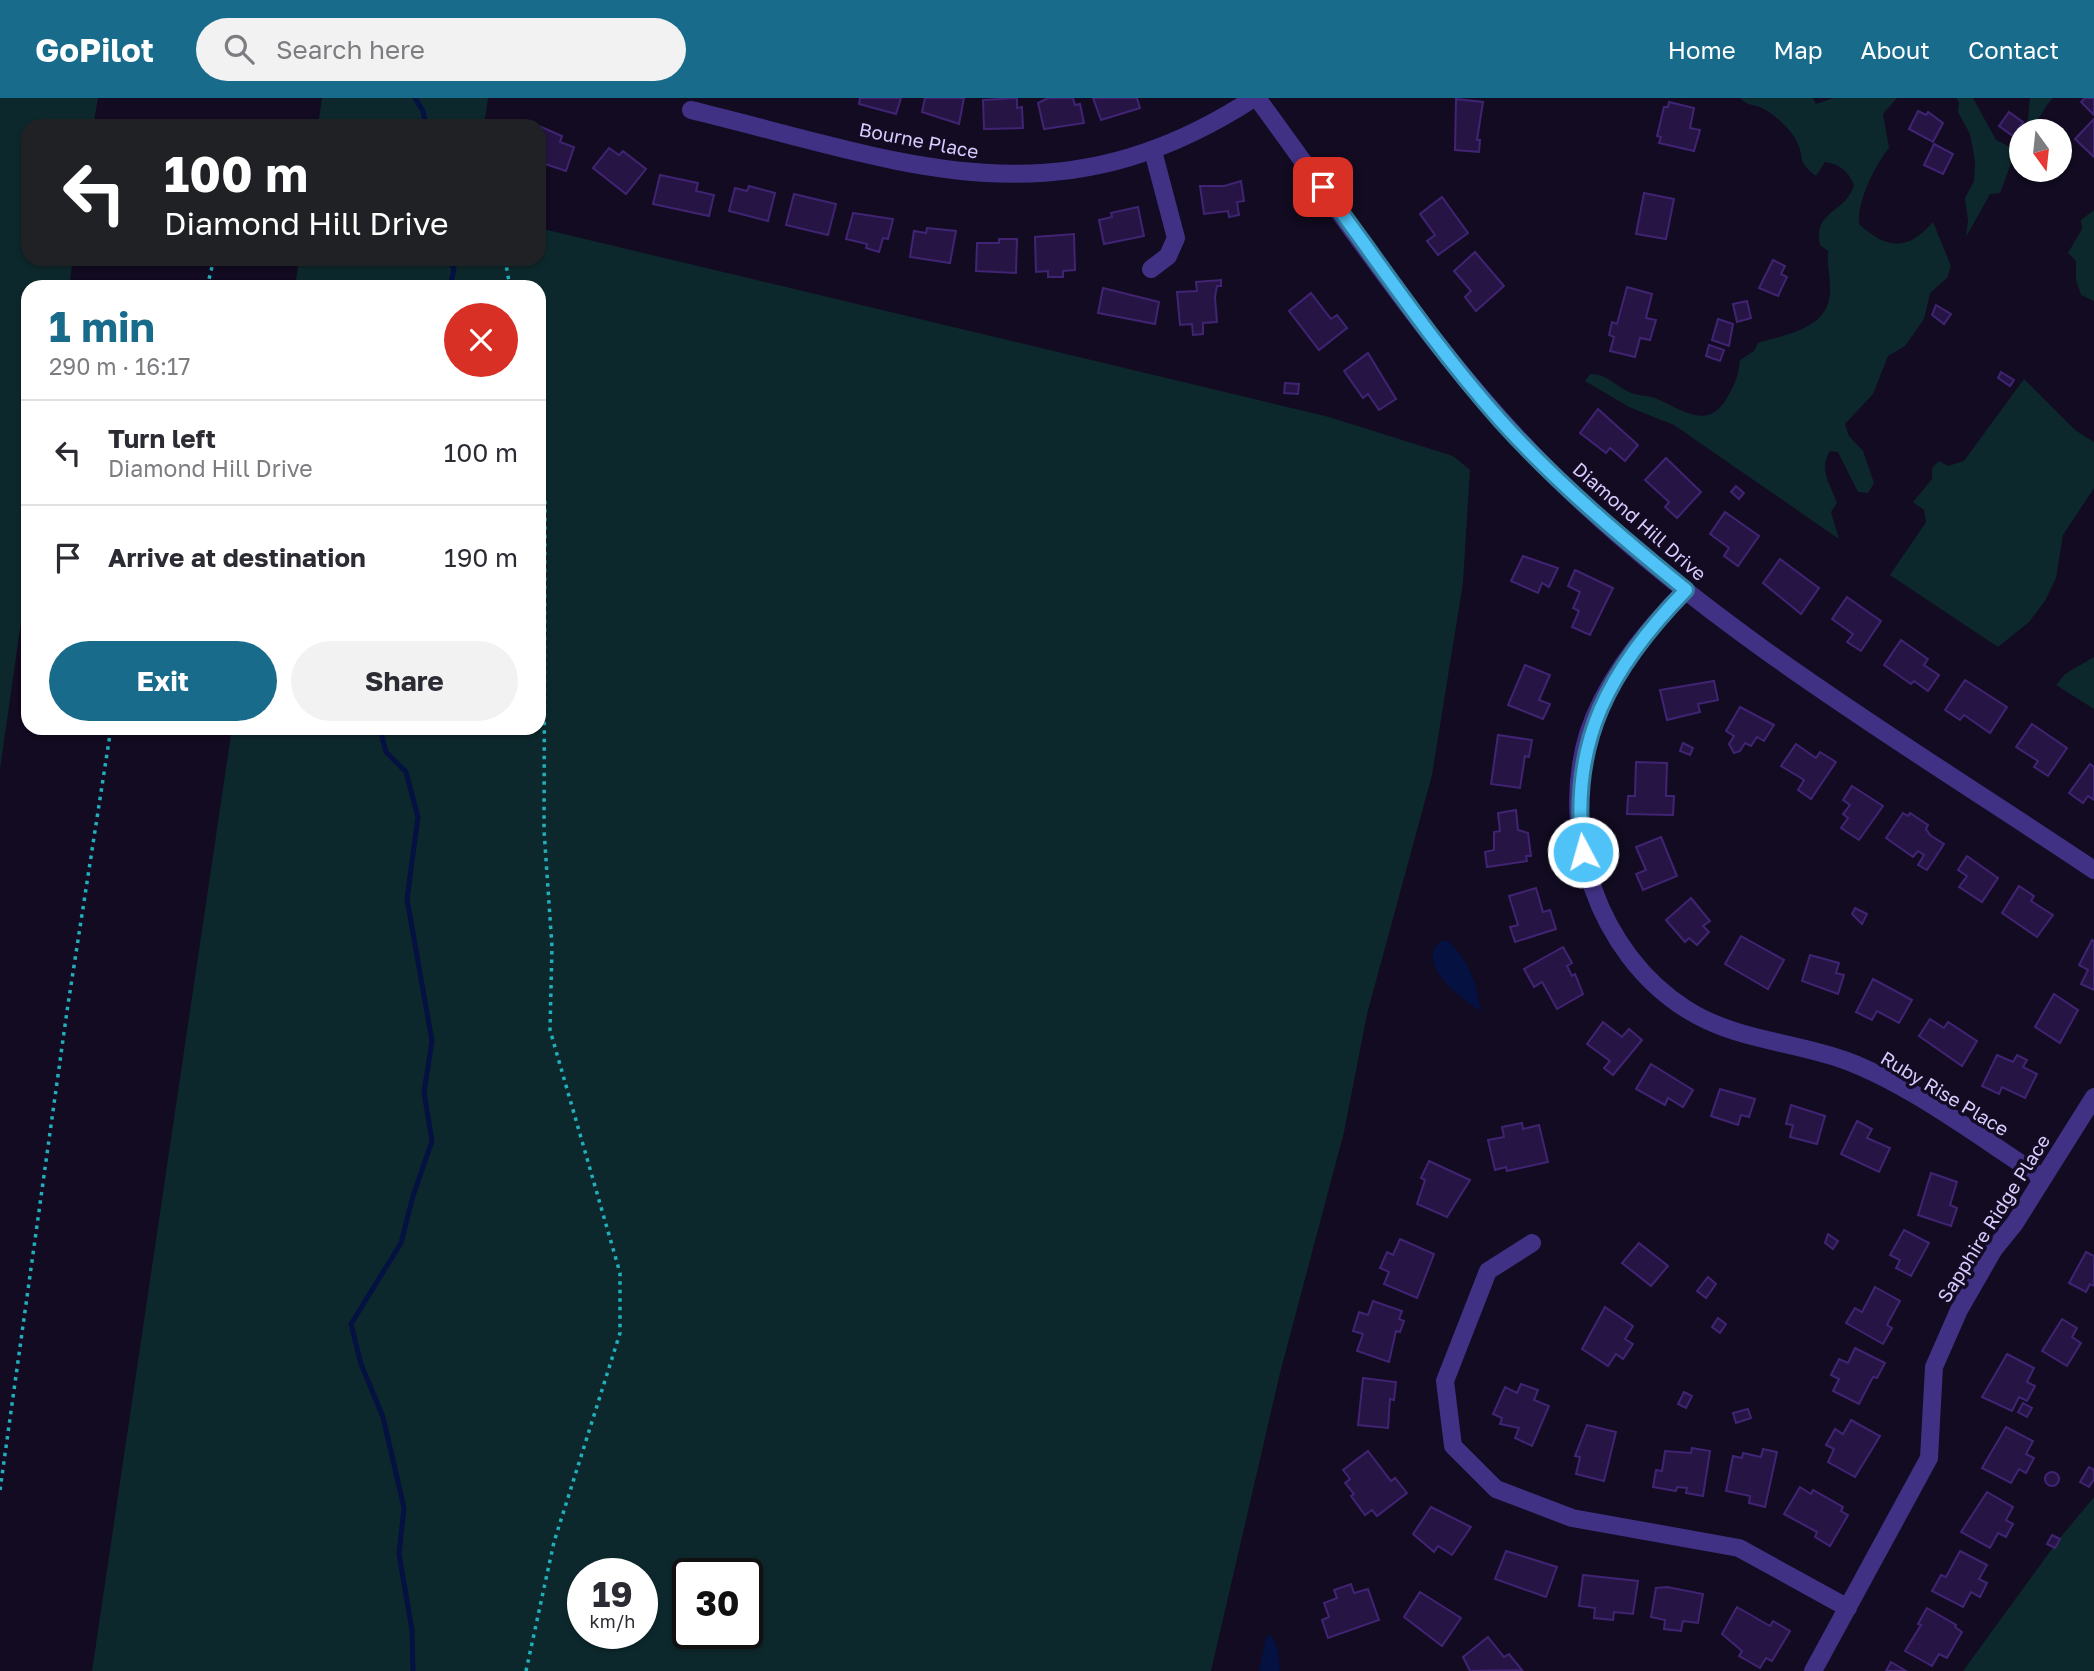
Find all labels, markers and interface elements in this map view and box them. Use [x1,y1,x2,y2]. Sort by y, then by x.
search box [196,18,686,81]
text: GoPilot [35,30,154,69]
icon: search [220,30,258,68]
text: Search here [276,34,425,65]
text: Home [1668,35,1736,64]
text: Map [1774,35,1823,64]
text: About [1861,35,1930,64]
text: Contact [1968,35,2059,64]
street label: Bourne Place [857,117,981,163]
north arrow [2009,119,2072,182]
map controls [2009,119,2072,182]
text: 100 m [164,144,308,203]
icon: left [49,147,140,238]
pin [1293,157,1353,217]
icon: arrive [1304,168,1342,206]
text: Diamond Hill Drive [164,204,449,242]
text: 1 min [49,301,155,351]
button: close [444,303,518,377]
text: 290 m · 16:17 [49,352,190,380]
text: Turn left [108,423,216,454]
icon: left [49,434,87,472]
text: 100 m [444,437,518,468]
text: Diamond Hill Drive [108,454,313,482]
street label: Diamond Hill Drive [1569,457,1711,585]
icon: arrive [49,539,87,577]
text: Arrive at destination [108,542,366,573]
text: 190 m [444,542,518,573]
button: Exit [49,641,277,721]
button: Share [291,641,518,721]
position arrow [1546,815,1620,889]
street label: Ruby Rise Place [1877,1046,2013,1140]
street label: Sapphire Ridge Place [1932,1130,2054,1306]
speed limit sign: 30 [672,1558,763,1649]
text: 19 [592,1573,633,1615]
text: km/h [590,1610,635,1632]

